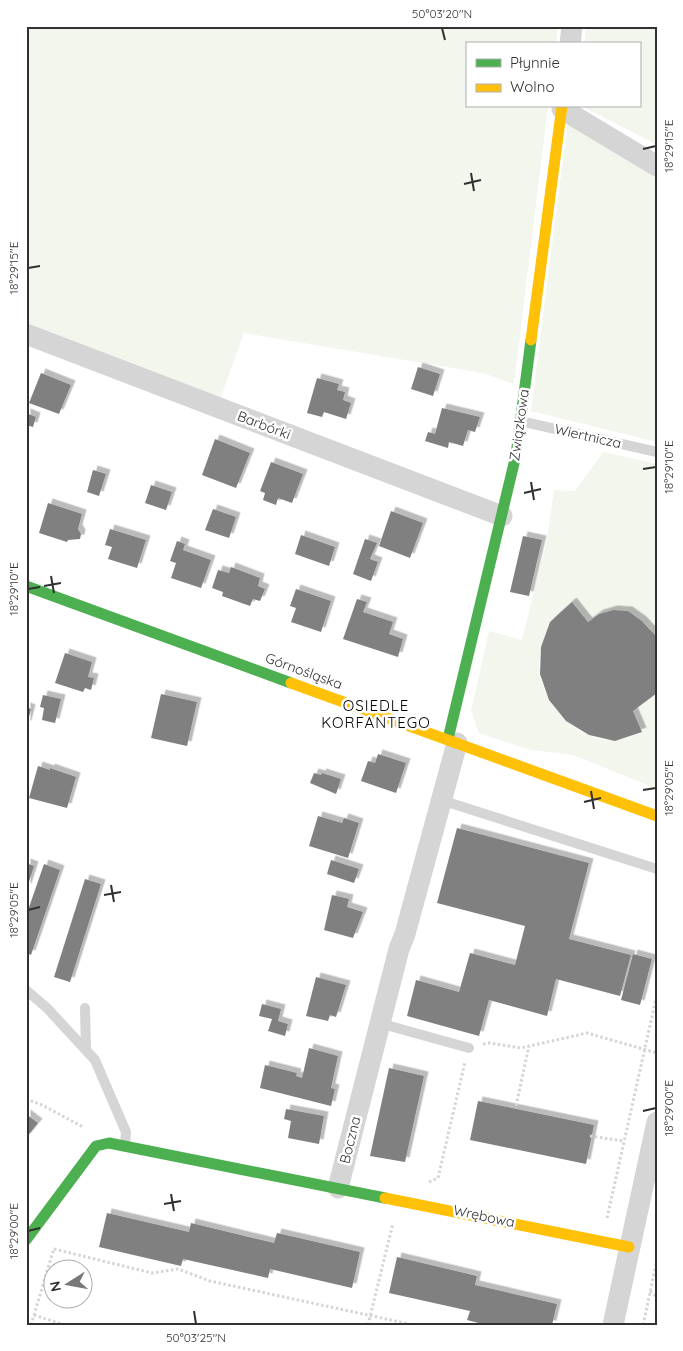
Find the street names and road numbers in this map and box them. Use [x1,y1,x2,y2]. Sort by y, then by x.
street label: Związkowa [505,388,533,462]
street label: Barbórki [235,407,293,443]
street label: Wiertnicza [553,420,623,452]
street label: Górnośląska [263,649,345,693]
street label: Boczna [335,1114,365,1166]
street label: Wrębowa [452,1201,516,1231]

